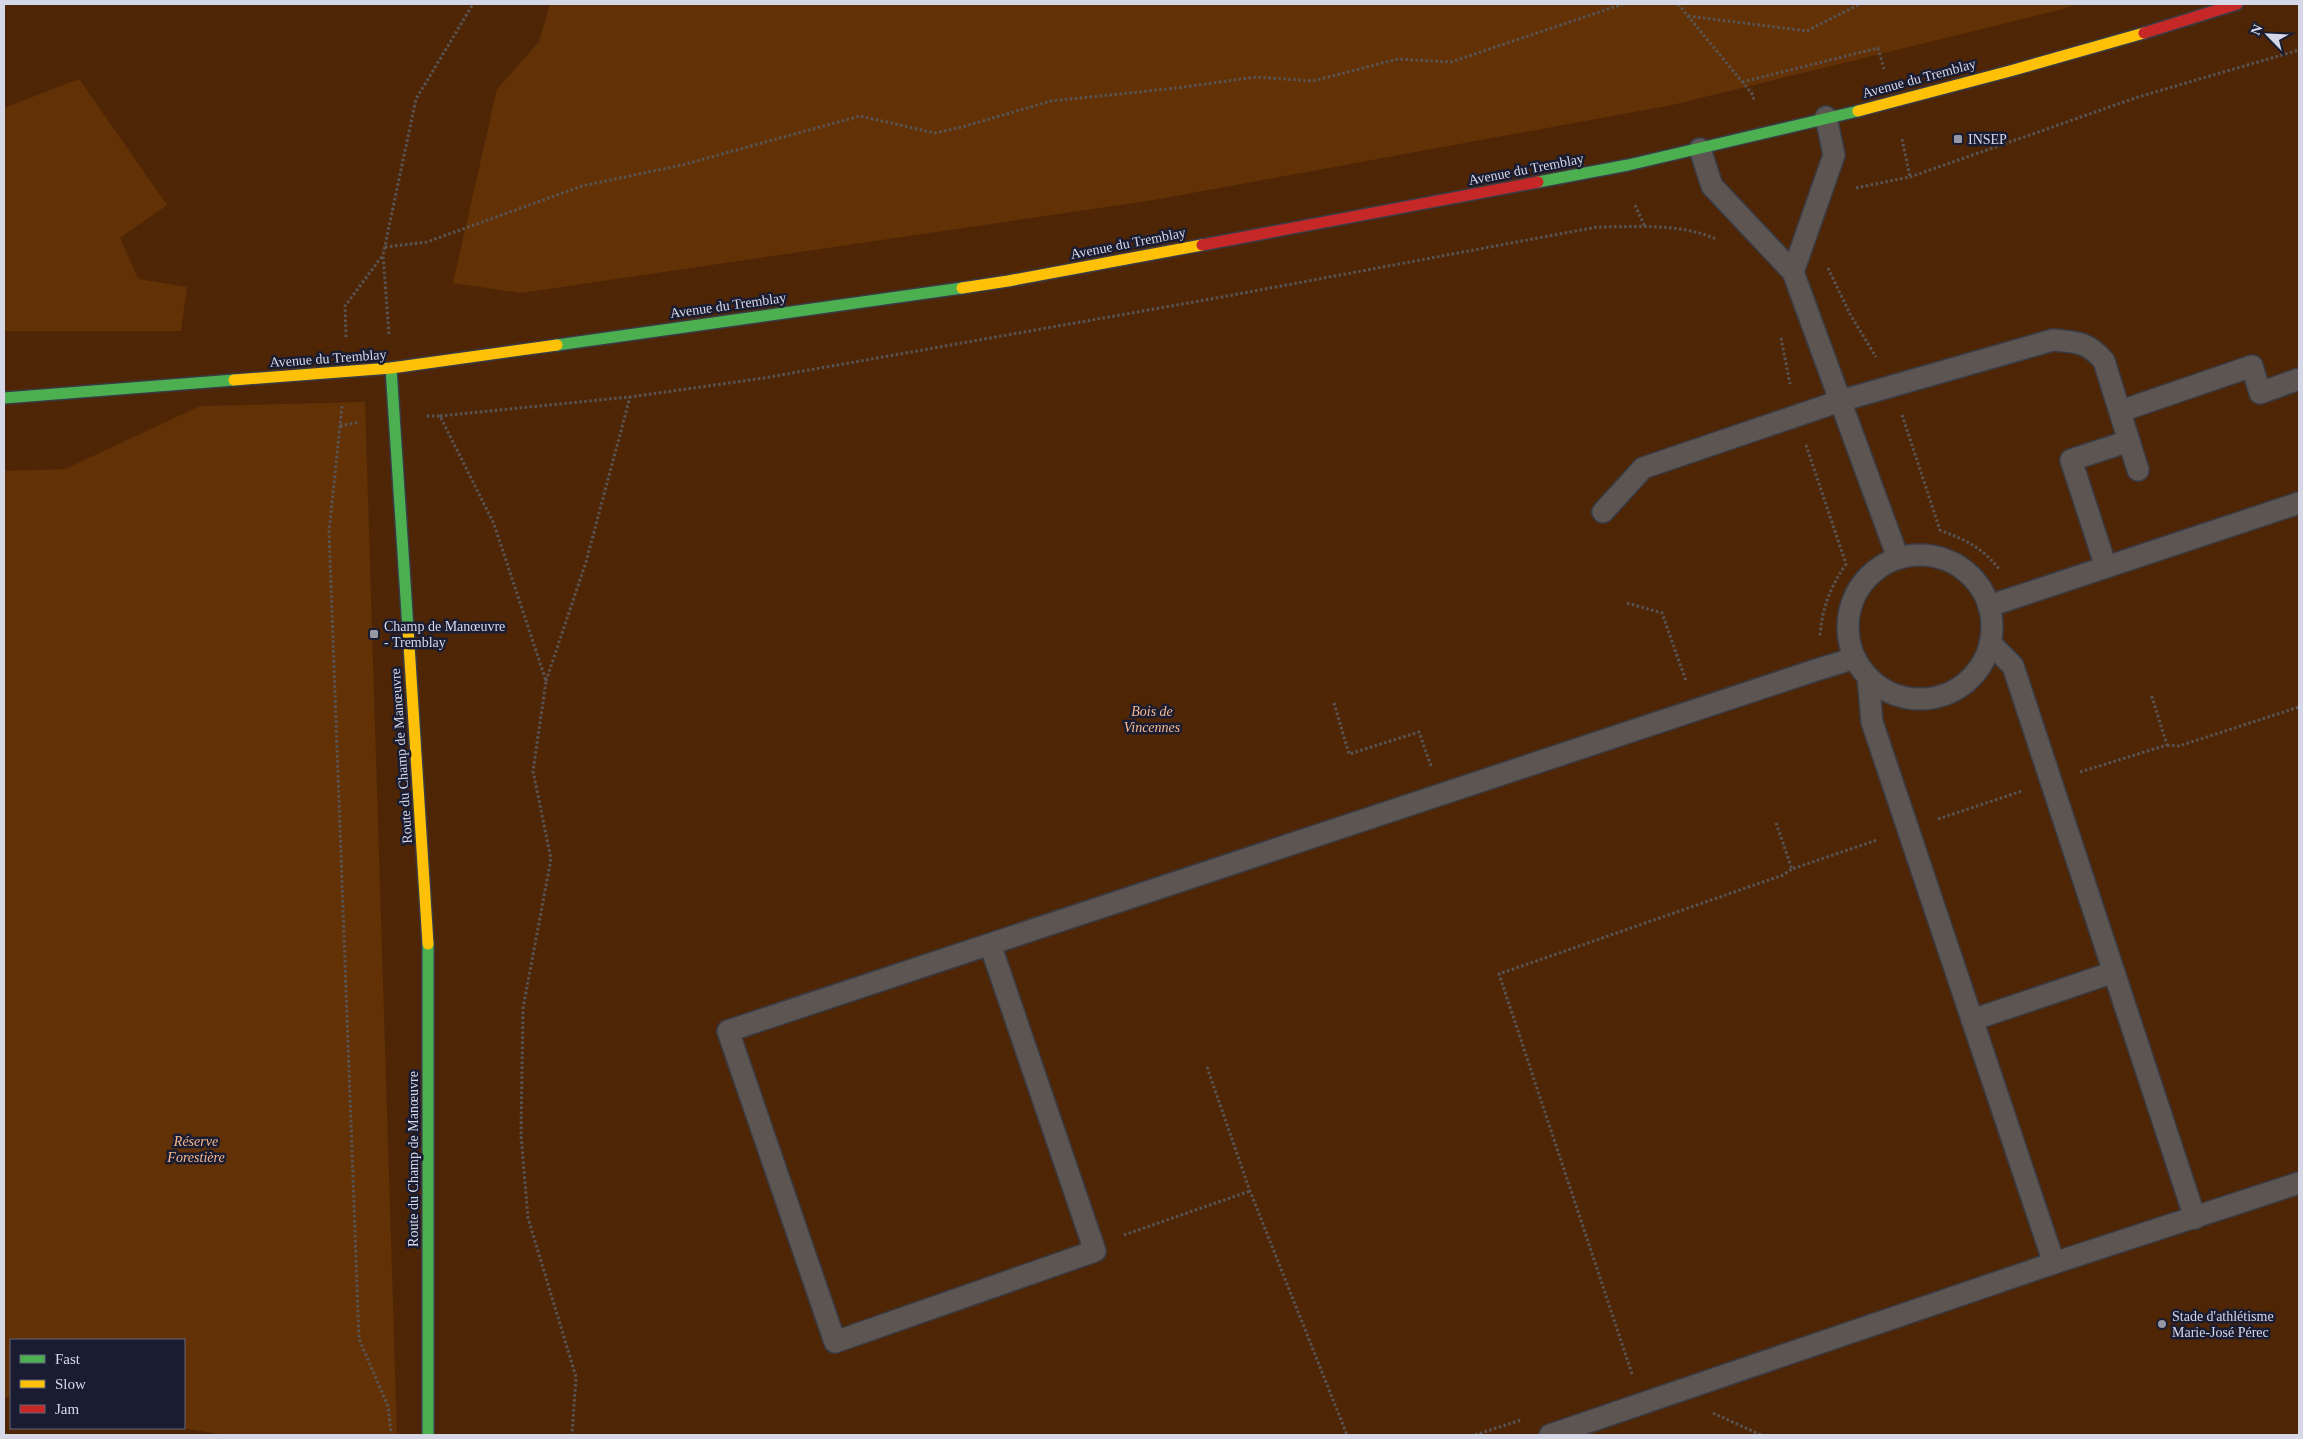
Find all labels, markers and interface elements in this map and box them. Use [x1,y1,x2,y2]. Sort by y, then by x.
north arrow [2243,10,2293,60]
text: N [2248,22,2265,38]
street label: Avenue du Tremblay [1861,56,1978,101]
place label: INSEP [1968,132,2007,147]
marker: INSEP [1952,133,1964,145]
street label: Avenue du Tremblay [1467,151,1585,188]
street label: Avenue du Tremblay [1069,225,1187,262]
street label: Avenue du Tremblay [669,290,787,321]
street label: Avenue du Tremblay [269,347,387,370]
place label: Champ de Manœuvre - Tremblay [384,619,505,650]
marker: Champ de Manœuvre - Tremblay [368,628,380,640]
street label: Route du Champ de Manœuvre [388,668,415,844]
park label: Bois de Vincennes [1124,704,1181,735]
street label: Route du Champ de Manœuvre [406,1071,421,1247]
park label: Réserve Forestière [166,1134,225,1165]
place label: Stade d'athlétisme Marie-José Pérec [2172,1309,2274,1340]
marker: Stade d'athlétisme Marie-José Pérec [2156,1318,2168,1330]
legend [10,1339,185,1429]
text: Fast [55,1351,81,1367]
text: Slow [55,1376,86,1392]
text: Jam [55,1401,79,1417]

